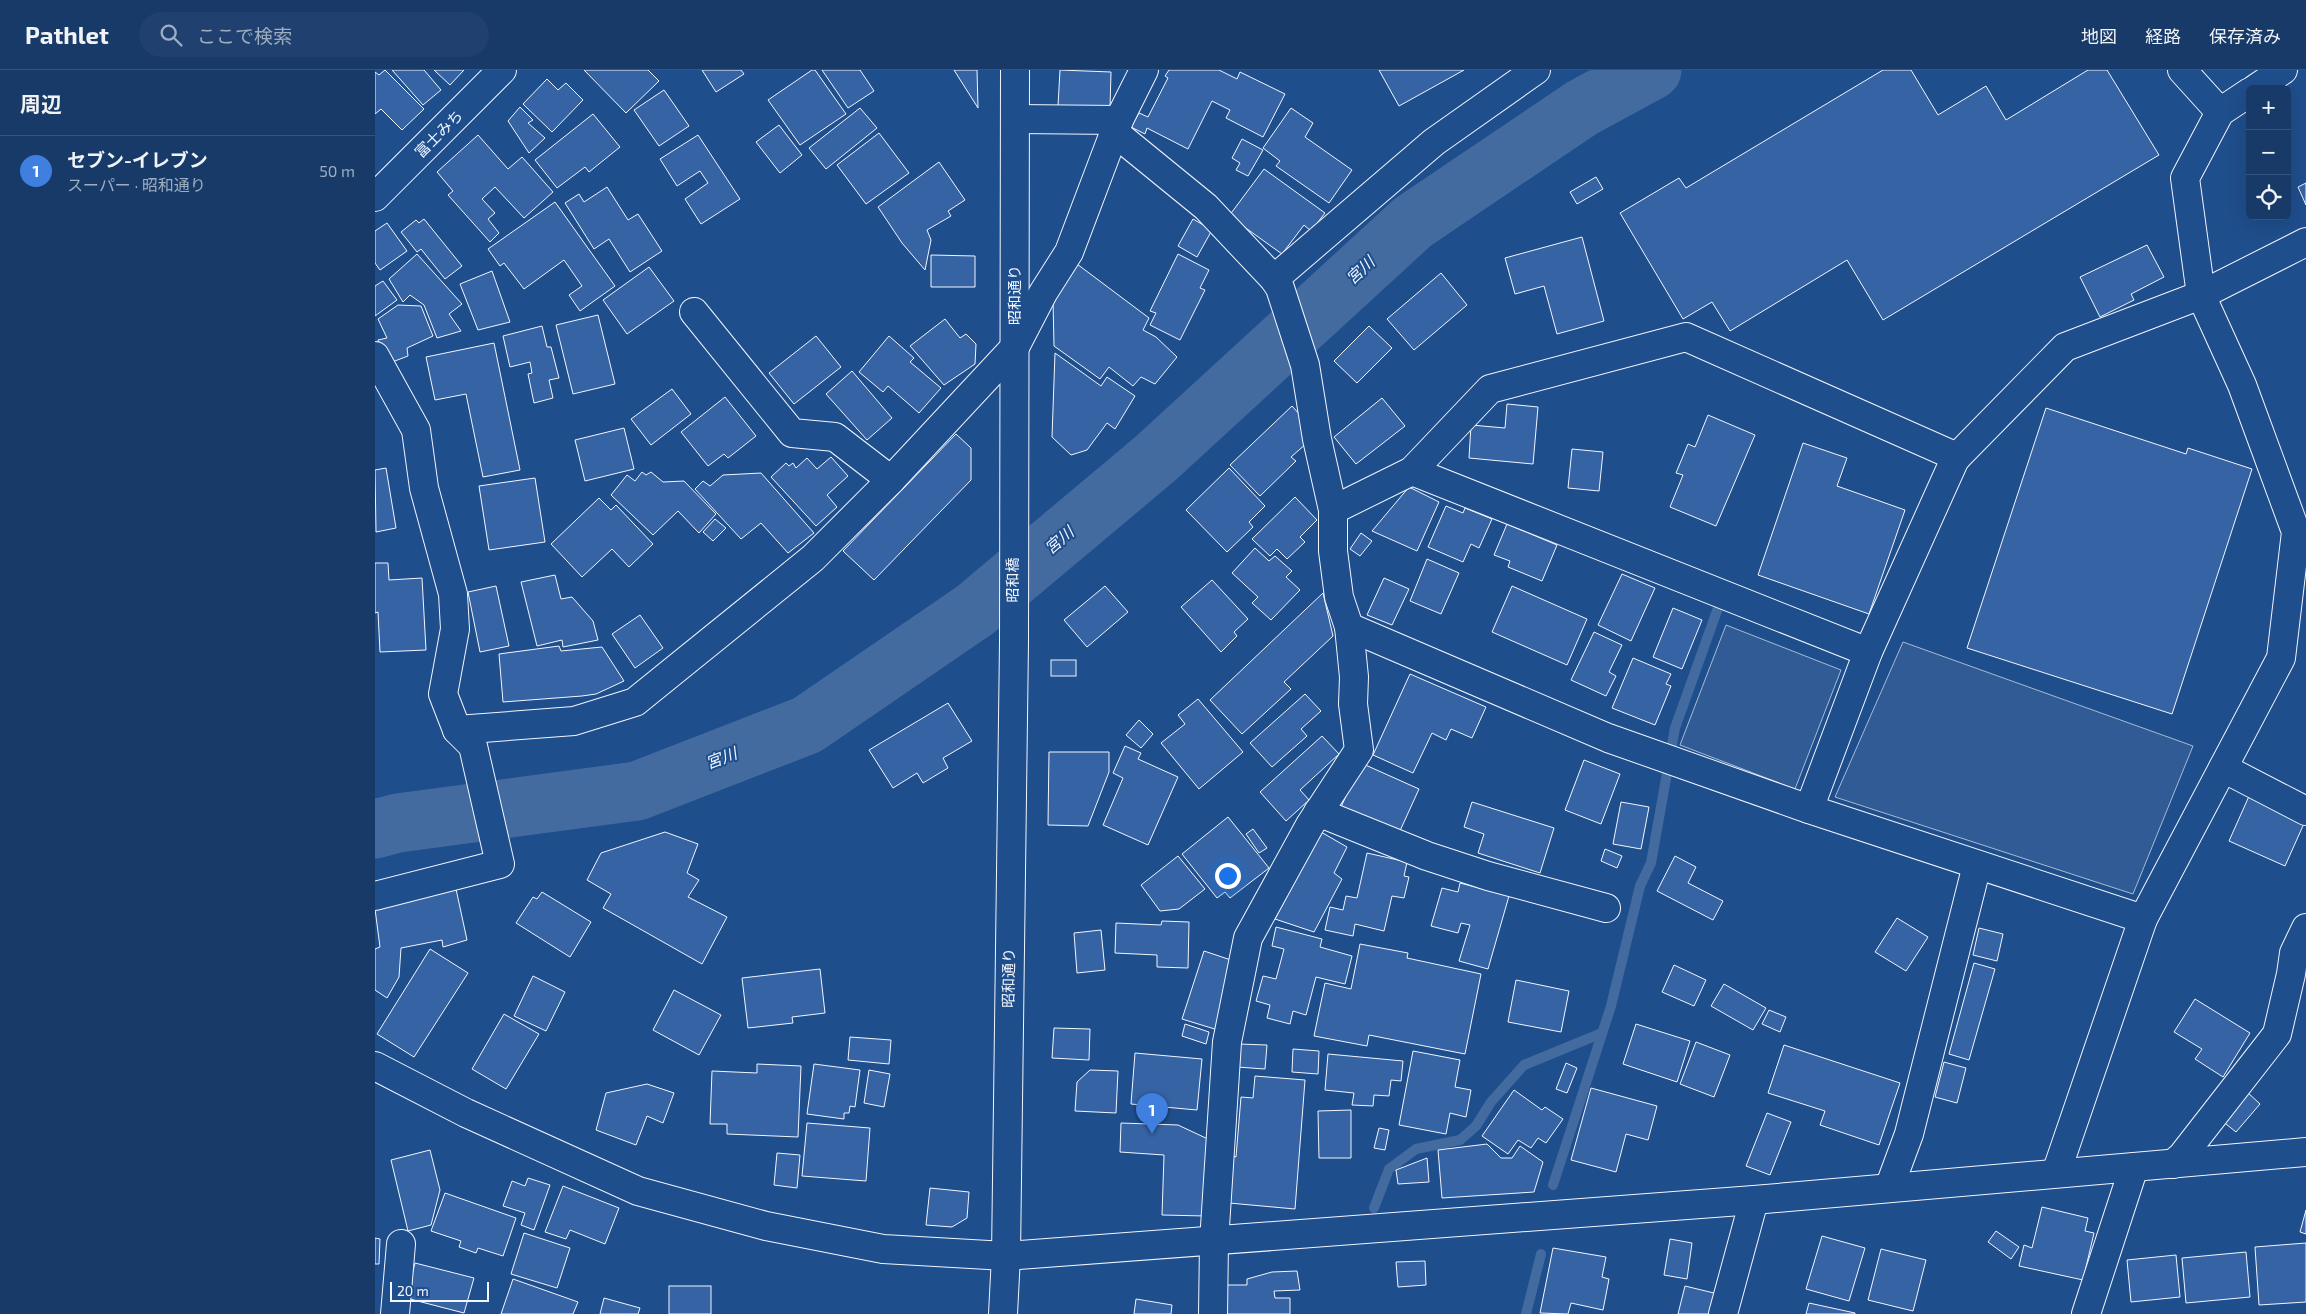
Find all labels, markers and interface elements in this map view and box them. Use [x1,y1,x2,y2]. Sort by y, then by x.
search box [139,12,489,57]
text: Pathlet [25,20,109,49]
icon: search [157,21,185,49]
text: ここで検索 [197,24,292,47]
text: 地図 [2081,25,2117,47]
text: 経路 [2145,25,2181,47]
text: 保存済み [2209,25,2281,47]
map controls [2246,85,2291,220]
button: + [2246,85,2291,130]
text: 周辺 [20,91,62,116]
street label: 富士みち [411,106,466,161]
button: − [2246,130,2291,175]
text: セブン-イレブン [67,148,208,171]
text: 1 [33,161,39,180]
text: 50 m [319,161,355,180]
text: スーパー · 昭和通り [67,175,206,194]
button: locate [2246,175,2291,220]
water label: 宮川 [1341,250,1379,287]
street label: 昭和通り [1005,265,1023,325]
water label: 宮川 [1040,521,1079,557]
street label: 昭和橋 [1003,557,1021,603]
water label: 宮川 [702,742,741,772]
your location [1215,863,1241,889]
street label: 昭和通り [998,948,1018,1008]
pin: 1 [1136,1093,1168,1134]
scale bar [390,1279,489,1302]
text: 20 m [397,1282,429,1299]

